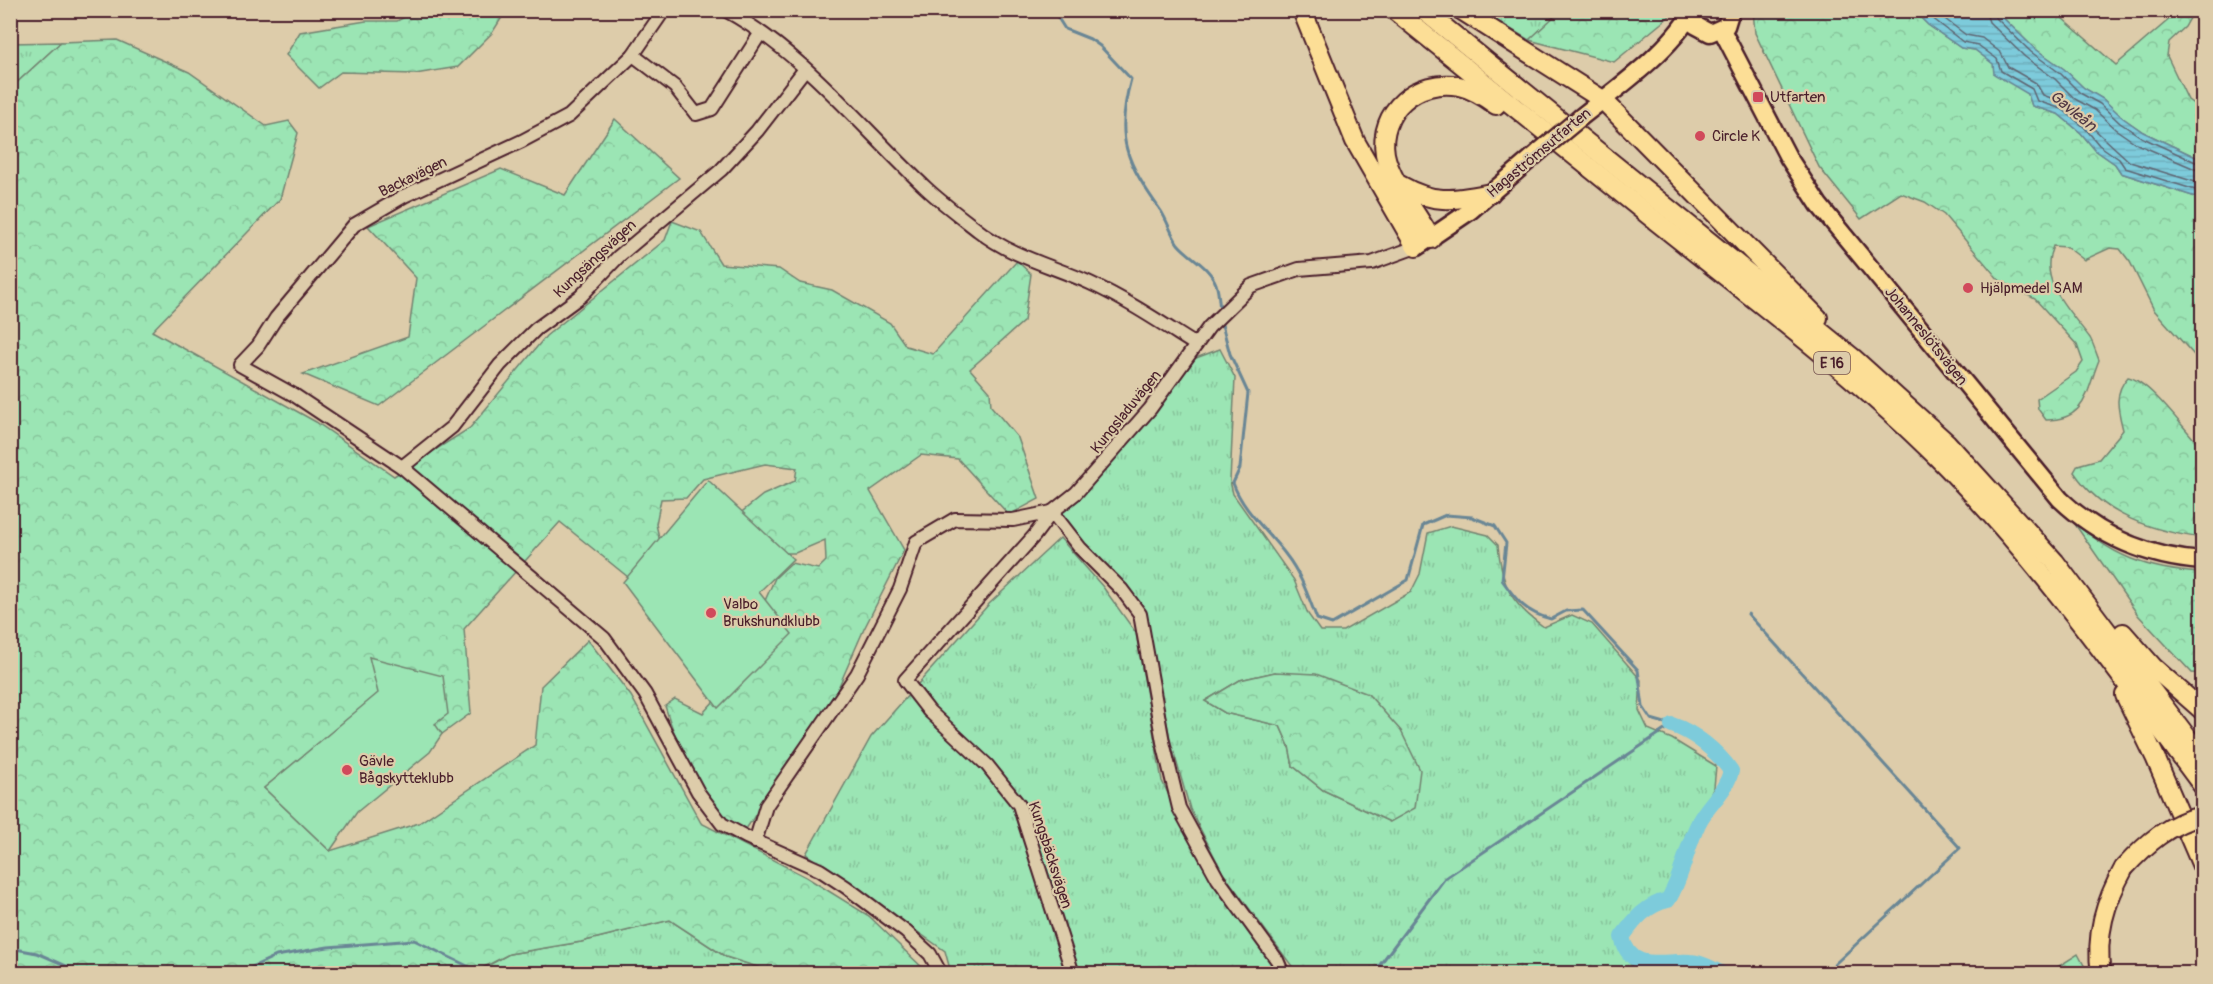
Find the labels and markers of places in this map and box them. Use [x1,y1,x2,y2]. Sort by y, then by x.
place label: Utfarten [1770,88,1825,107]
marker: Utfarten [1751,90,1765,104]
place label: Circle K [1712,127,1760,146]
marker: Circle K [1693,129,1707,143]
place label: Hjälpmedel SAM [1980,279,2083,298]
marker: Hjälpmedel SAM [1961,281,1975,295]
place label: Valbo Brukshundklubb [723,595,820,631]
marker: Valbo Brukshundklubb [704,606,718,620]
place label: Gävle Bågskytteklubb [359,752,454,788]
marker: Gävle Bågskytteklubb [340,763,354,777]

